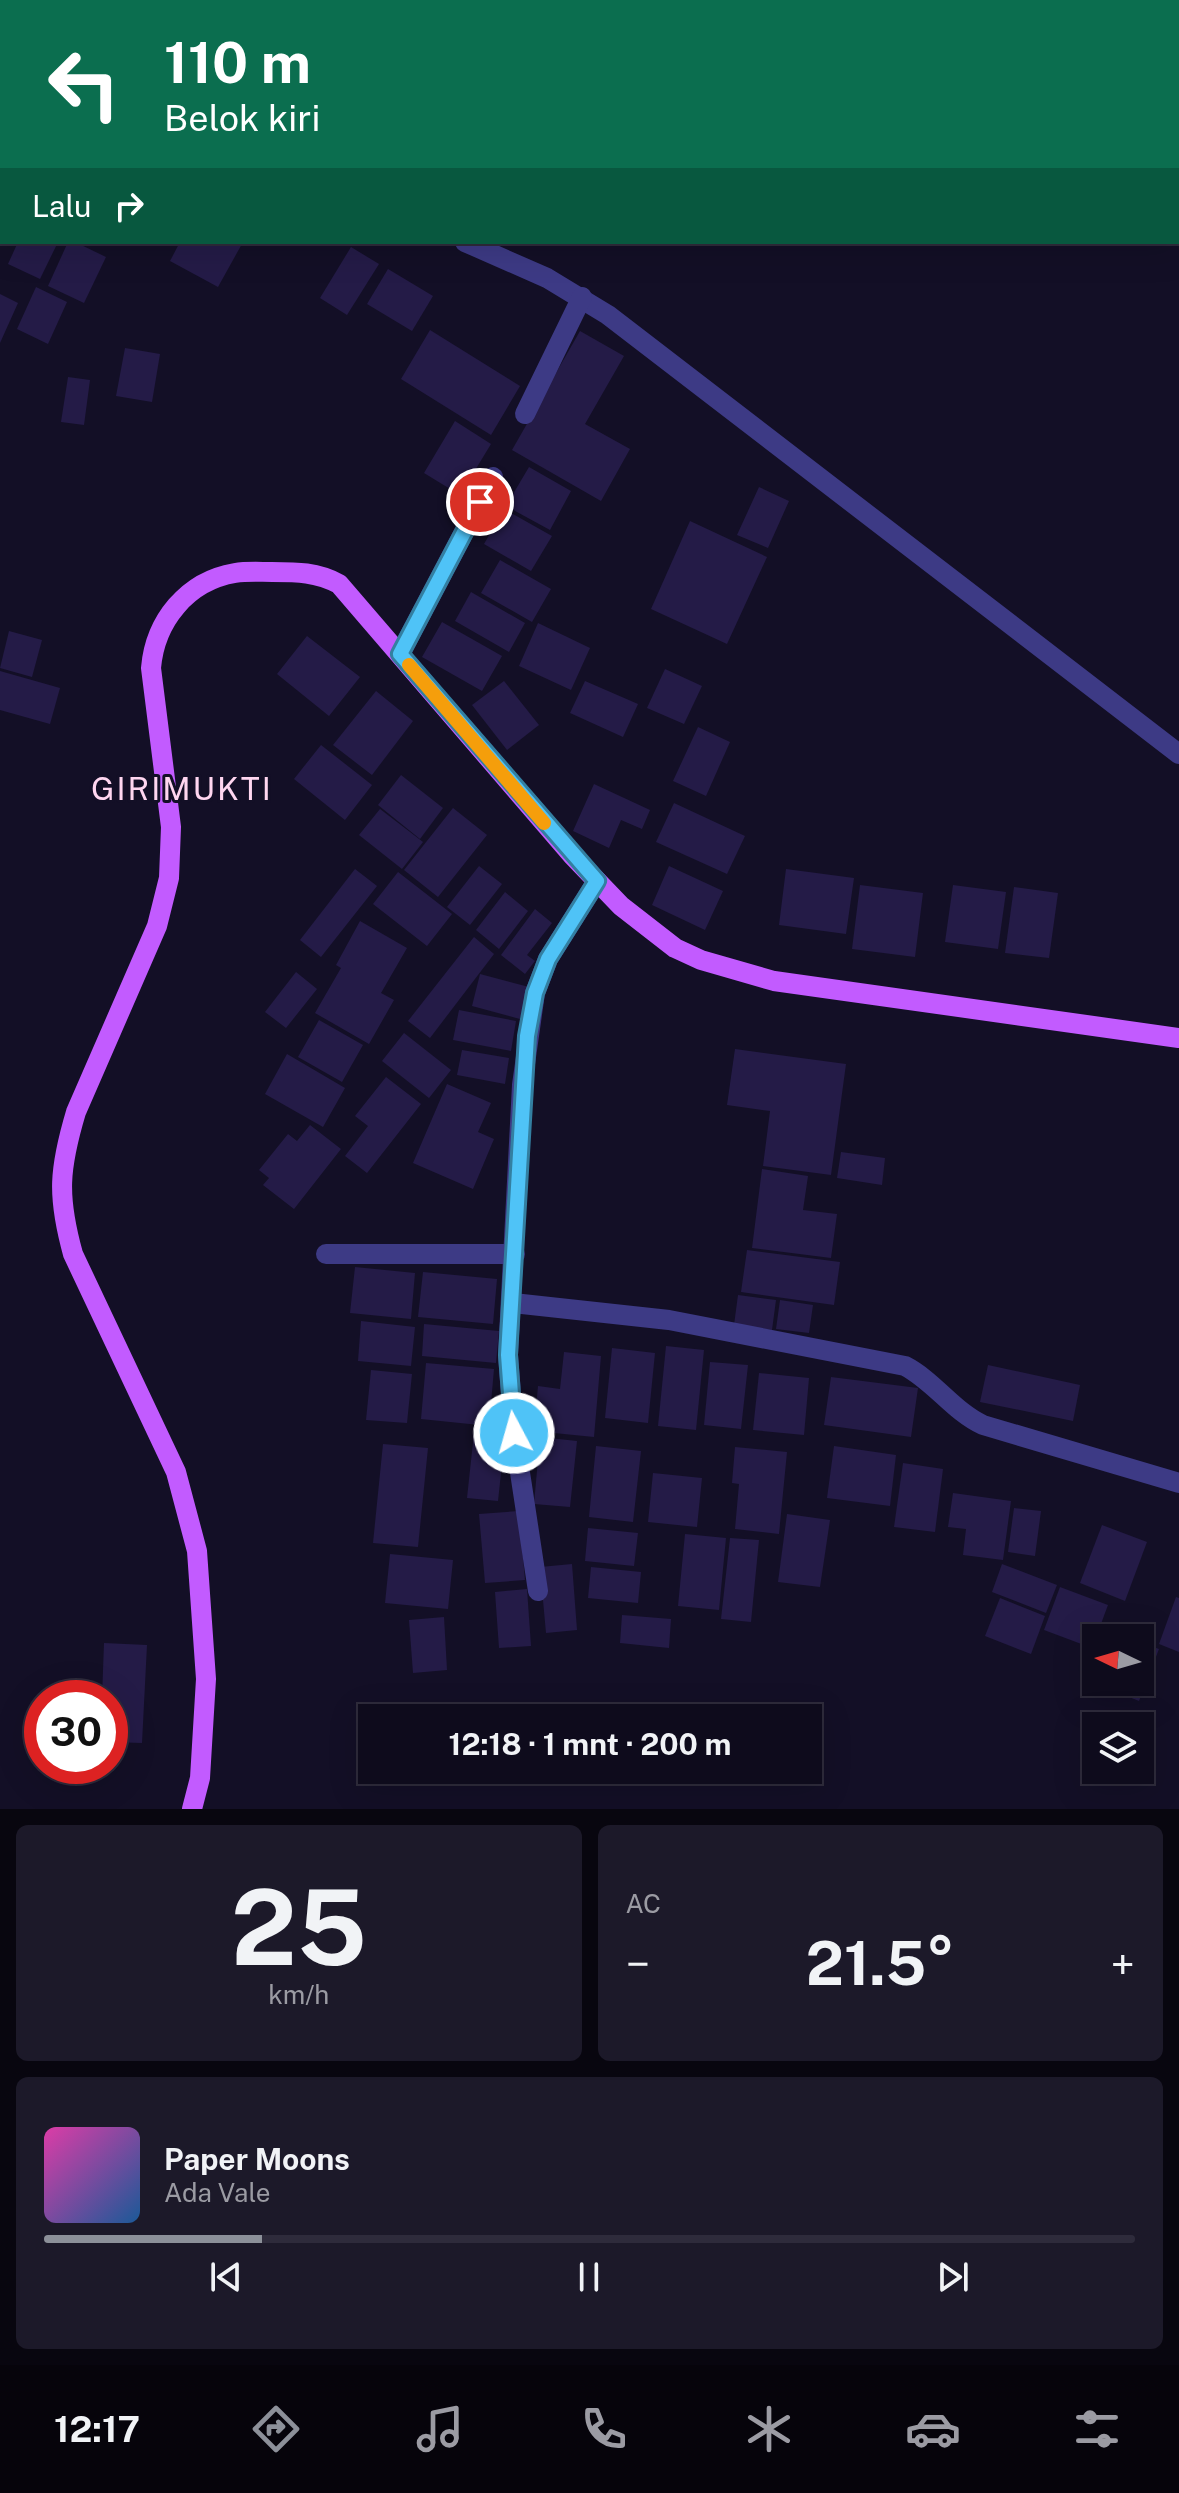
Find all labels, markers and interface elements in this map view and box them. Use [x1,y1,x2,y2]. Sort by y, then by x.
text: 110 m [164,30,311,96]
icon: left [32,32,136,136]
text: Belok kiri [164,97,320,139]
icon: right [107,184,151,228]
text: Lalu [32,188,91,224]
pin [446,468,514,536]
icon: arrive [458,480,502,524]
district label: GIRIMUKTI [91,770,273,807]
position arrow [472,1391,556,1475]
north arrow [1082,1624,1154,1696]
map controls [1082,1624,1154,1784]
speed limit sign: 30 [24,1680,128,1784]
button: layers [1082,1712,1154,1784]
text: 12:18 · 1 mnt · 200 m [449,1726,731,1762]
text: 25 [231,1866,367,1988]
text: AC [626,1888,661,1919]
text: 21.5° [806,1928,955,1999]
text: − [626,1938,650,1990]
text: + [1111,1938,1135,1990]
text: km/h [268,1979,329,2010]
text: Paper Moons [164,2141,350,2177]
text: Ada Vale [164,2177,270,2208]
icon: previous [204,2255,248,2299]
icon: pause [567,2255,611,2299]
icon: next [931,2255,975,2299]
icon: directions [248,2401,304,2457]
icon: music [412,2401,468,2457]
icon: phone [576,2401,632,2457]
icon: climate [741,2401,797,2457]
icon: car [905,2401,961,2457]
icon: filters [1069,2401,1125,2457]
text: 12:17 [54,2408,140,2450]

